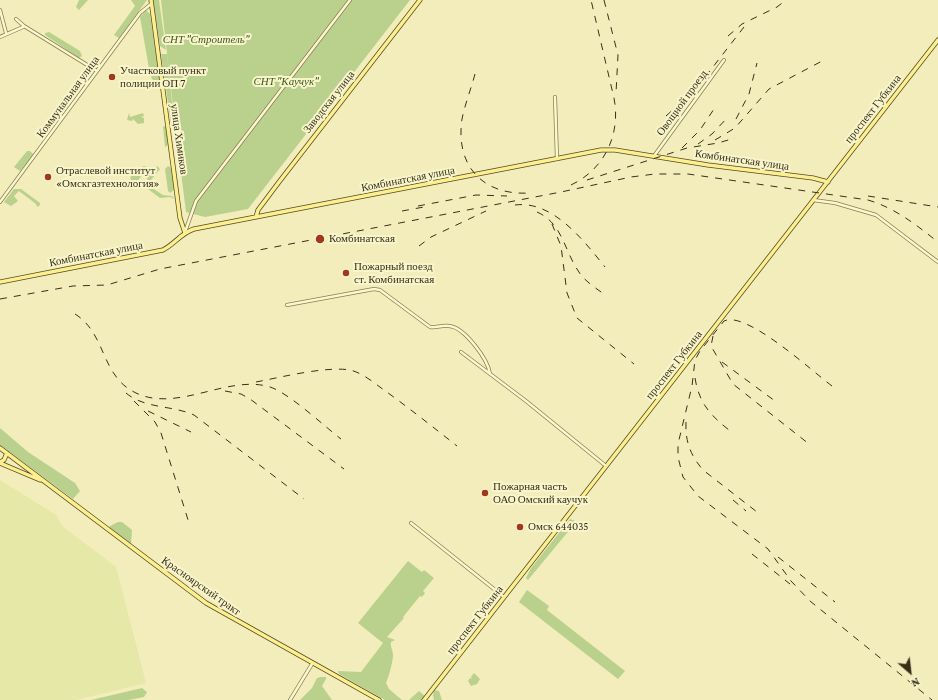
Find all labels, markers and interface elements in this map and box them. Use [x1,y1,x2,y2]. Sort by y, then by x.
park label: СНТ "Строитель" [163,33,249,47]
street label: Коммунальная улица [34,54,102,140]
place label: Участковый пункт полиции ОП 7 [120,64,206,90]
street label: Заводская улица [301,68,357,136]
street label: Овощной проезд [654,68,710,138]
marker: Участковый пункт полиции ОП 7 [107,72,117,82]
street label: проспект Губкина [842,72,904,146]
park label: СНТ "Каучук" [253,75,319,89]
street label: улица Химиков [167,103,191,175]
street label: Комбинатская улица [694,147,790,173]
street label: Комбинатская улица [360,163,456,195]
place label: Отраслевой институт «Омскгазтехнология» [56,164,160,190]
marker: Отраслевой институт «Омскгазтехнология» [43,172,53,182]
place label: Комбинатская [329,232,395,246]
marker: Комбинатская [314,233,326,245]
street label: Комбинатская улица [48,238,144,270]
place label: Пожарный поезд ст. Комбинатская [354,260,434,286]
marker: Пожарный поезд ст. Комбинатская [341,268,351,278]
street label: проспект Губкина [643,328,705,402]
place label: Пожарная часть ОАО Омский каучук [493,480,588,506]
marker: Пожарная часть ОАО Омский каучук [480,488,490,498]
place label: Омск 644035 [528,520,589,534]
marker: Омск 644035 [515,522,525,532]
street label: Красноярский тракт [159,554,243,618]
street label: проспект Губкина [444,583,506,657]
north arrow [890,652,930,692]
text: N [910,676,922,690]

